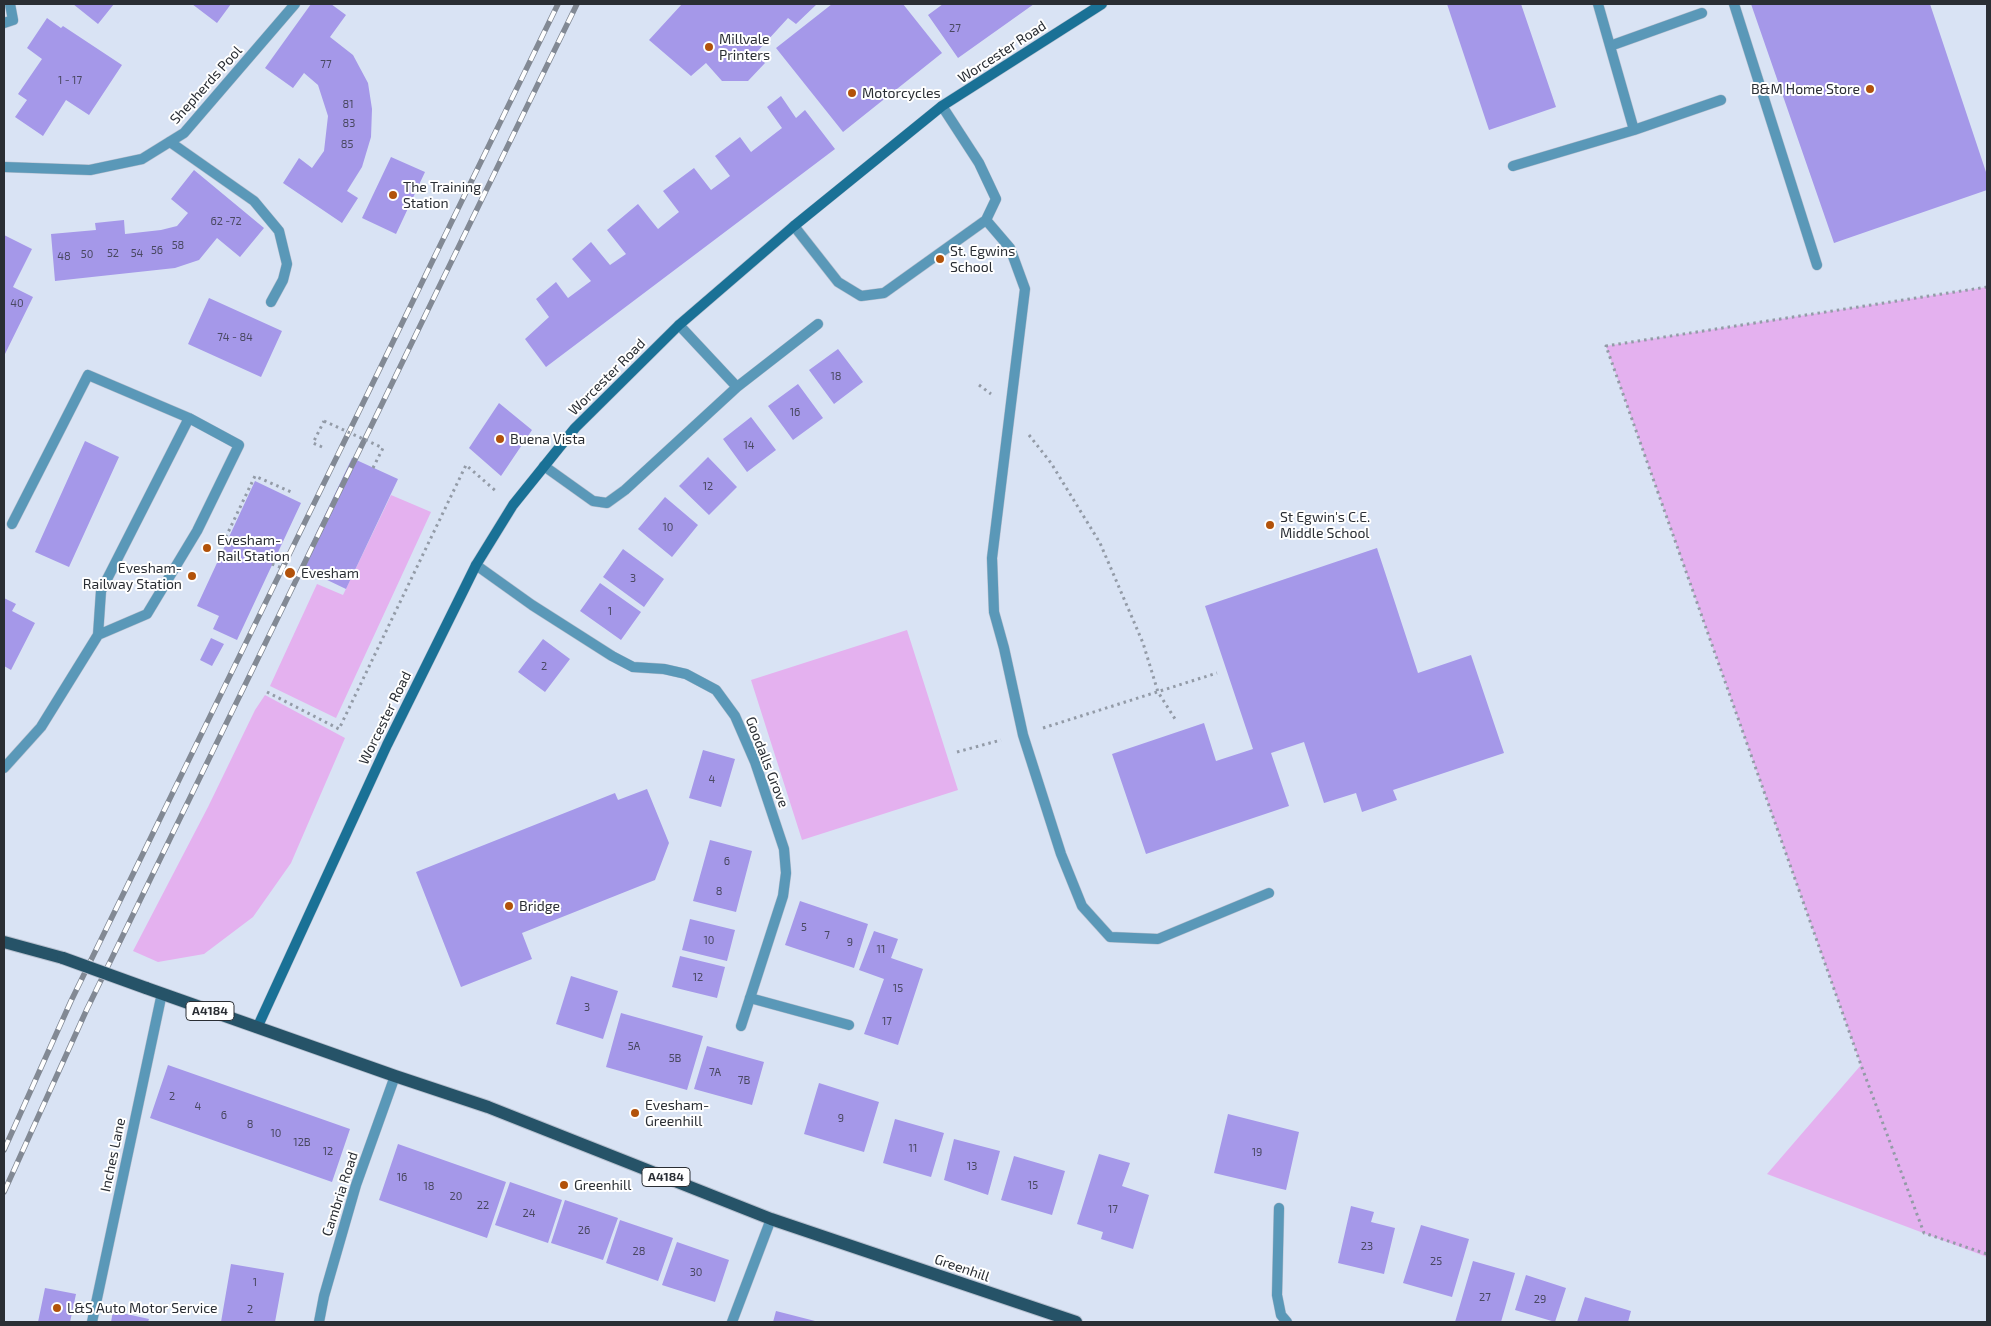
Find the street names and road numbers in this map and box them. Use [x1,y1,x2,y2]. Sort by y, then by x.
street label: Worcester Road [955,17,1049,87]
street label: Shepherds Pool [167,43,245,127]
street label: Worcester Road [565,335,649,419]
street label: Worcester Road [355,669,415,767]
street label: Goodalls Grove [742,714,792,810]
road number: A4184 [186,1001,234,1020]
street label: Inches Lane [97,1117,129,1193]
street label: Cambria Road [318,1150,362,1238]
road number: A4184 [642,1168,690,1186]
street label: Greenhill [932,1251,992,1285]

